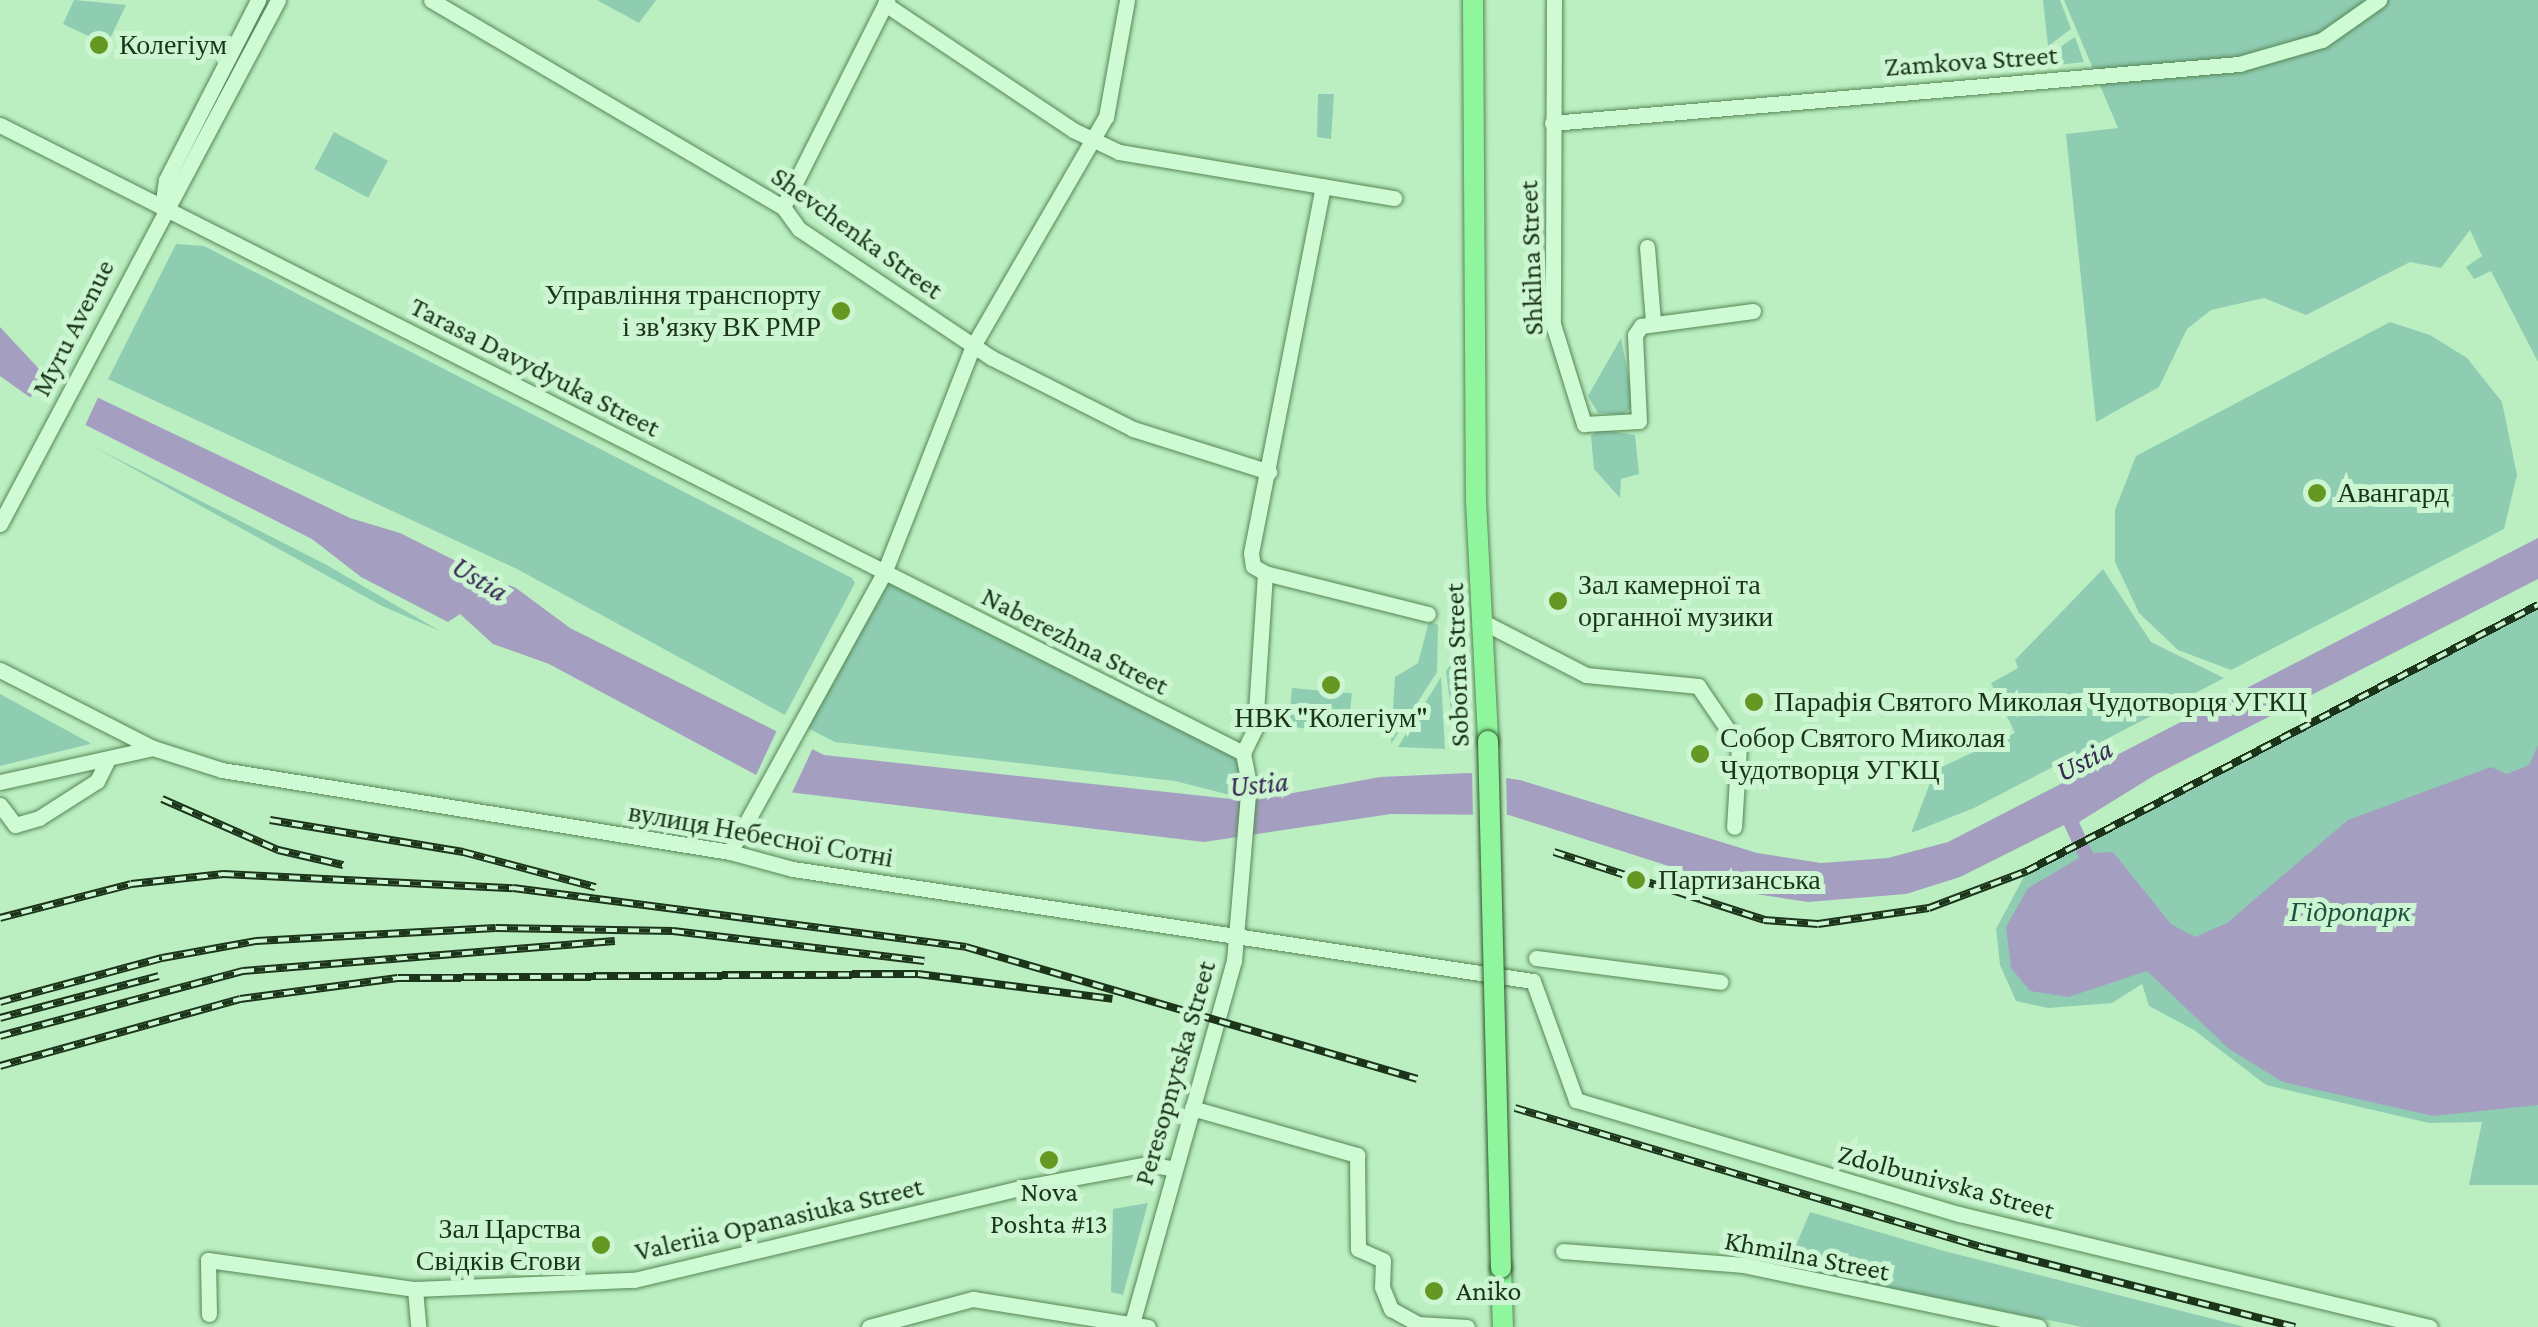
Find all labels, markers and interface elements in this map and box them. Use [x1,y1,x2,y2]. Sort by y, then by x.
place label: Колегіум [119,28,227,62]
marker: Колегіум [88,34,110,56]
street label: Zamkova Street [1883,38,2059,84]
street label: Shevchenka Street [765,159,949,307]
street label: Shkilna Street [1512,180,1550,336]
street label: Myru Avenue [24,254,122,402]
place label: Управління транспорту і зв'язку ВК РМР [545,278,821,344]
street label: Tarasa Davydyuka Street [405,289,665,445]
marker: Управління транспорту і зв'язку ВК РМР [830,300,852,322]
place label: Авангард [2337,476,2449,510]
marker: Авангард [2306,482,2328,504]
water label: Ustia [445,548,515,610]
place label: Зал камерної та органної музики [1578,568,1773,634]
street label: Naberezhna Street [976,579,1174,703]
street label: Soborna Street [1437,582,1477,748]
marker: Зал камерної та органної музики [1547,590,1569,612]
marker: НВК "Колегіум" [1320,674,1342,696]
place label: Парафія Святого Миколая Чудотворця УГКЦ [1774,685,2307,719]
marker: Парафія Святого Миколая Чудотворця УГКЦ [1743,691,1765,713]
place label: НВК "Колегіум" [1234,701,1428,735]
place label: Собор Святого Миколая Чудотворця УГКЦ [1720,721,2005,787]
water label: Ustia [2049,730,2119,790]
marker: Собор Святого Миколая Чудотворця УГКЦ [1689,743,1711,765]
water label: Ustia [1228,763,1290,805]
street label: вулиця Небесної Сотні [626,795,896,875]
place label: Партизанська [1658,863,1821,897]
marker: Партизанська [1623,867,1649,893]
park label: Гідропарк [2290,895,2410,929]
street label: Peresopnytska Street [1127,957,1223,1189]
street label: Zdolbunivska Street [1834,1137,2058,1227]
marker: Nova Poshta #13 [1038,1149,1060,1171]
street label: Valeriia Opanasiuka Street [632,1169,926,1269]
place label: Nova Poshta #13 [990,1175,1108,1241]
place label: Зал Царства Свідків Єгови [416,1212,581,1278]
street label: Khmilna Street [1722,1224,1892,1288]
marker: Зал Царства Свідків Єгови [590,1234,612,1256]
place label: Aniko [1456,1274,1521,1308]
marker: Aniko [1421,1278,1447,1304]

